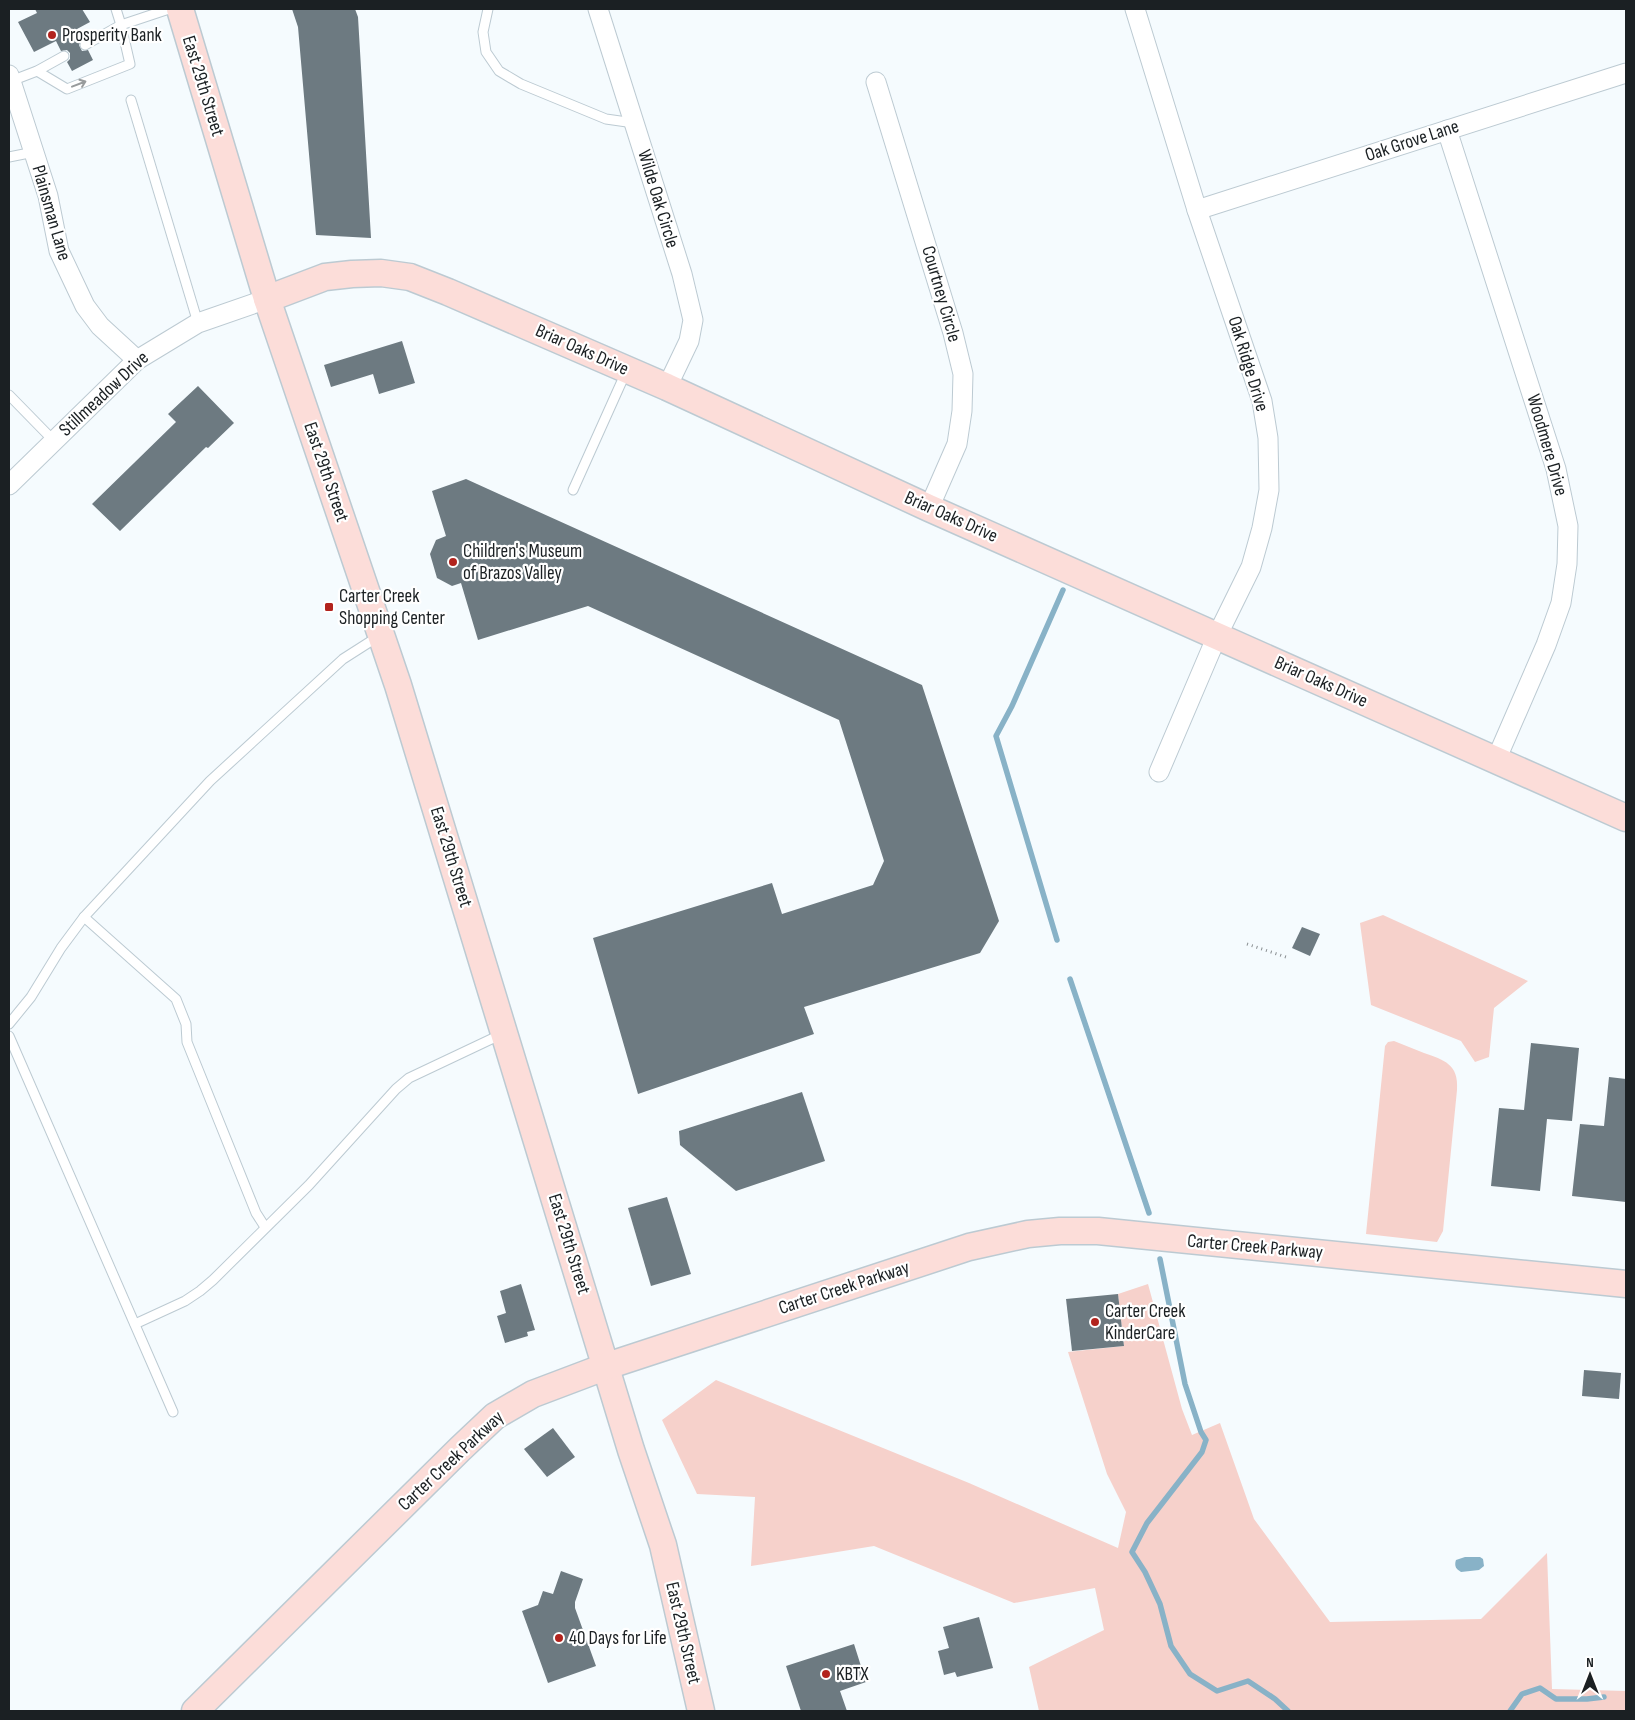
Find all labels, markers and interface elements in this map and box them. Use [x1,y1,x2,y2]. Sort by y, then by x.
place label: Prosperity Bank [62,24,163,47]
marker: Prosperity Bank [46,29,58,41]
street label: East 29th Street [177,33,229,139]
one-way arrow [71,79,86,88]
street label: Oak Grove Lane [1362,115,1462,167]
street label: Wilde Oak Circle [632,147,684,251]
street label: Plainsman Lane [26,163,76,263]
street label: Courtney Circle [916,243,966,345]
street label: Oak Ridge Drive [1223,314,1273,414]
street label: Briar Oaks Drive [532,319,632,381]
street label: Stillmeadow Drive [54,347,154,441]
street label: Woodmere Drive [1522,392,1572,498]
street label: East 29th Street [298,419,354,525]
street label: Briar Oaks Drive [901,486,1001,548]
place label: Children's Museum of Brazos Valley [463,540,582,585]
marker: Children's Museum of Brazos Valley [447,556,459,568]
place label: Carter Creek Shopping Center [339,585,445,630]
marker: Carter Creek Shopping Center [323,601,335,613]
street label: Briar Oaks Drive [1271,651,1371,713]
street label: East 29th Street [425,804,477,910]
street label: East 29th Street [543,1191,595,1297]
street label: Carter Creek Parkway [1186,1230,1325,1264]
street label: Carter Creek Parkway [776,1256,913,1320]
place label: Carter Creek KinderCare [1105,1300,1186,1345]
marker: Carter Creek KinderCare [1089,1316,1101,1328]
street label: Carter Creek Parkway [393,1406,509,1516]
street label: East 29th Street [660,1580,706,1686]
place label: 40 Days for Life [569,1627,667,1650]
marker: 40 Days for Life [553,1632,565,1644]
north arrow [1565,1650,1615,1700]
text: N [1586,1654,1594,1671]
place label: KBTX [836,1663,869,1686]
marker: KBTX [820,1668,832,1680]

